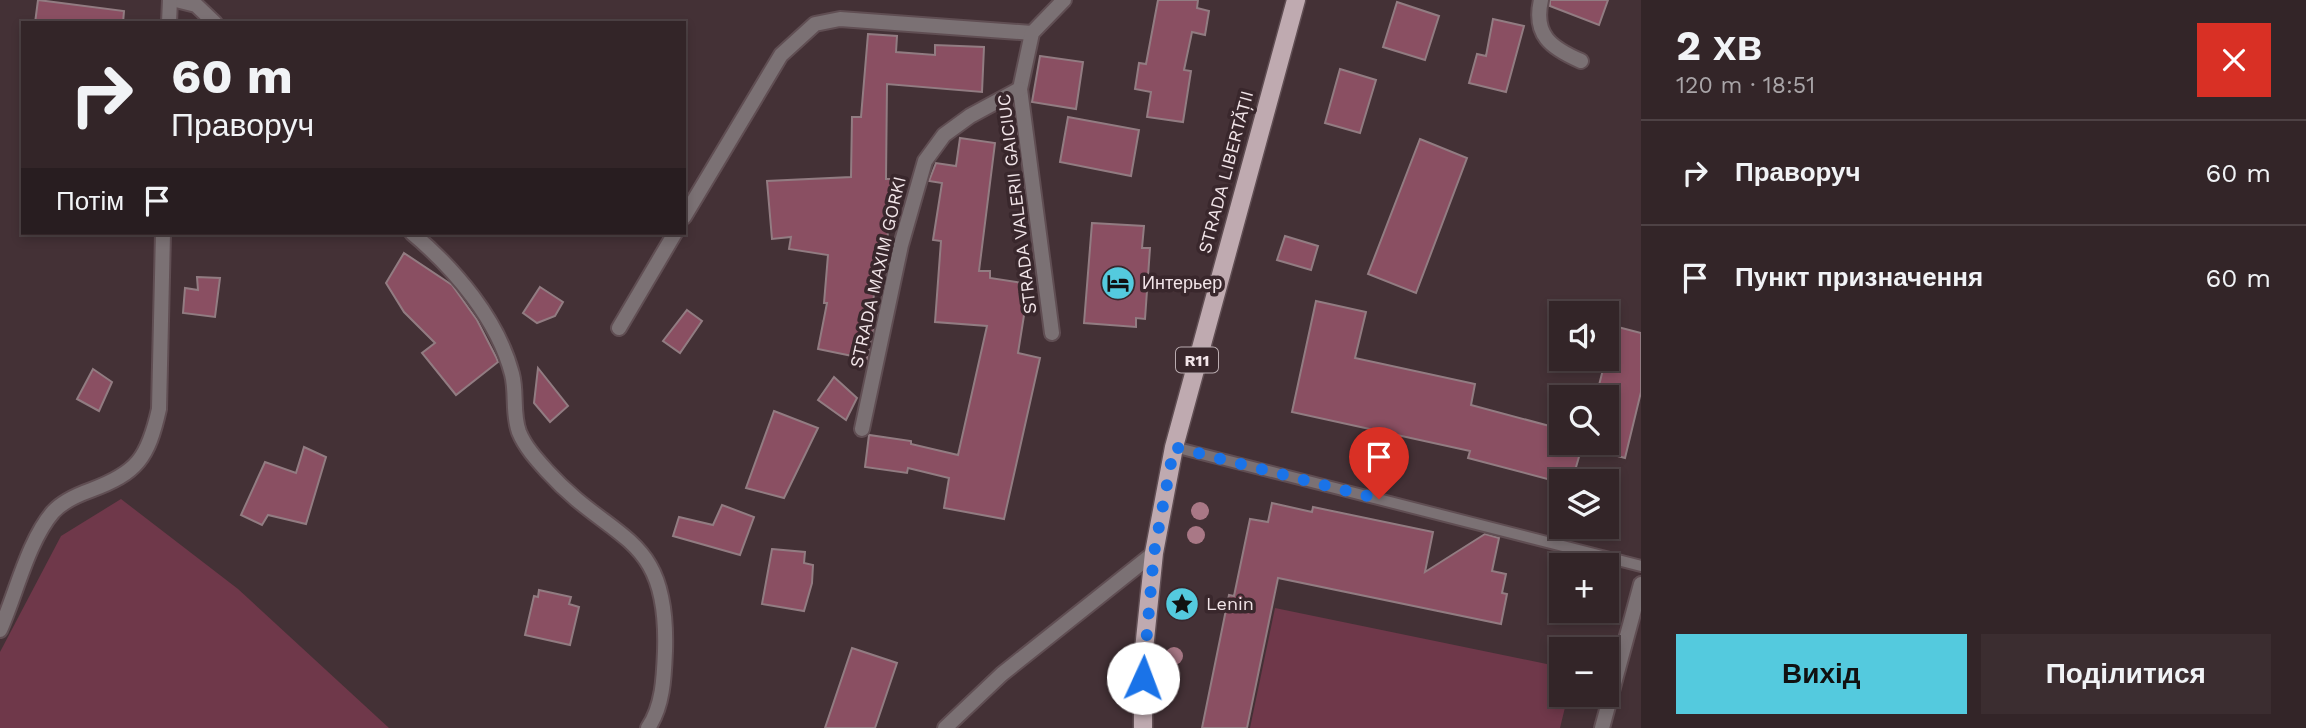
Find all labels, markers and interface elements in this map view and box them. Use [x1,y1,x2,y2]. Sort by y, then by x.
text: 2 хв [1676,21,1762,70]
button: close [2197,23,2271,97]
text: 60 m [171,47,293,105]
icon: right [56,49,147,140]
text: 120 m · 18:51 [1676,72,1815,99]
street label: STRADA LIBERTĂȚII [1194,88,1257,256]
street label: STRADA VALERII GAICIUC [993,93,1040,315]
text: Праворуч [171,106,314,144]
icon: right [1676,154,1714,192]
text: Праворуч [1735,157,1861,187]
text: 60 m [2205,158,2271,188]
street label: STRADA MAXIM GORKI [845,174,910,370]
icon: arrive [138,182,176,220]
text: Потім [56,186,124,216]
icon: arrive [1676,259,1714,297]
text: Пункт призначення [1735,262,1983,292]
text: 60 m [2205,263,2271,293]
hotel icon: Интерьер [1099,264,1137,302]
place label: Интерьер [1142,272,1222,293]
map controls [1549,301,1619,707]
button: sound [1549,301,1619,371]
road number: R11 [1176,348,1218,372]
button: search [1549,385,1619,455]
pin [1349,427,1409,499]
icon: arrive [1360,438,1398,476]
button: layers [1549,469,1619,539]
button: + [1549,553,1619,623]
place icon: Lenin [1163,585,1201,623]
place label: Lenin [1206,593,1254,614]
button: Вихід [1676,634,1967,714]
button: Поділитися [1981,634,2271,714]
button: − [1549,637,1619,707]
position arrow [1106,641,1180,715]

